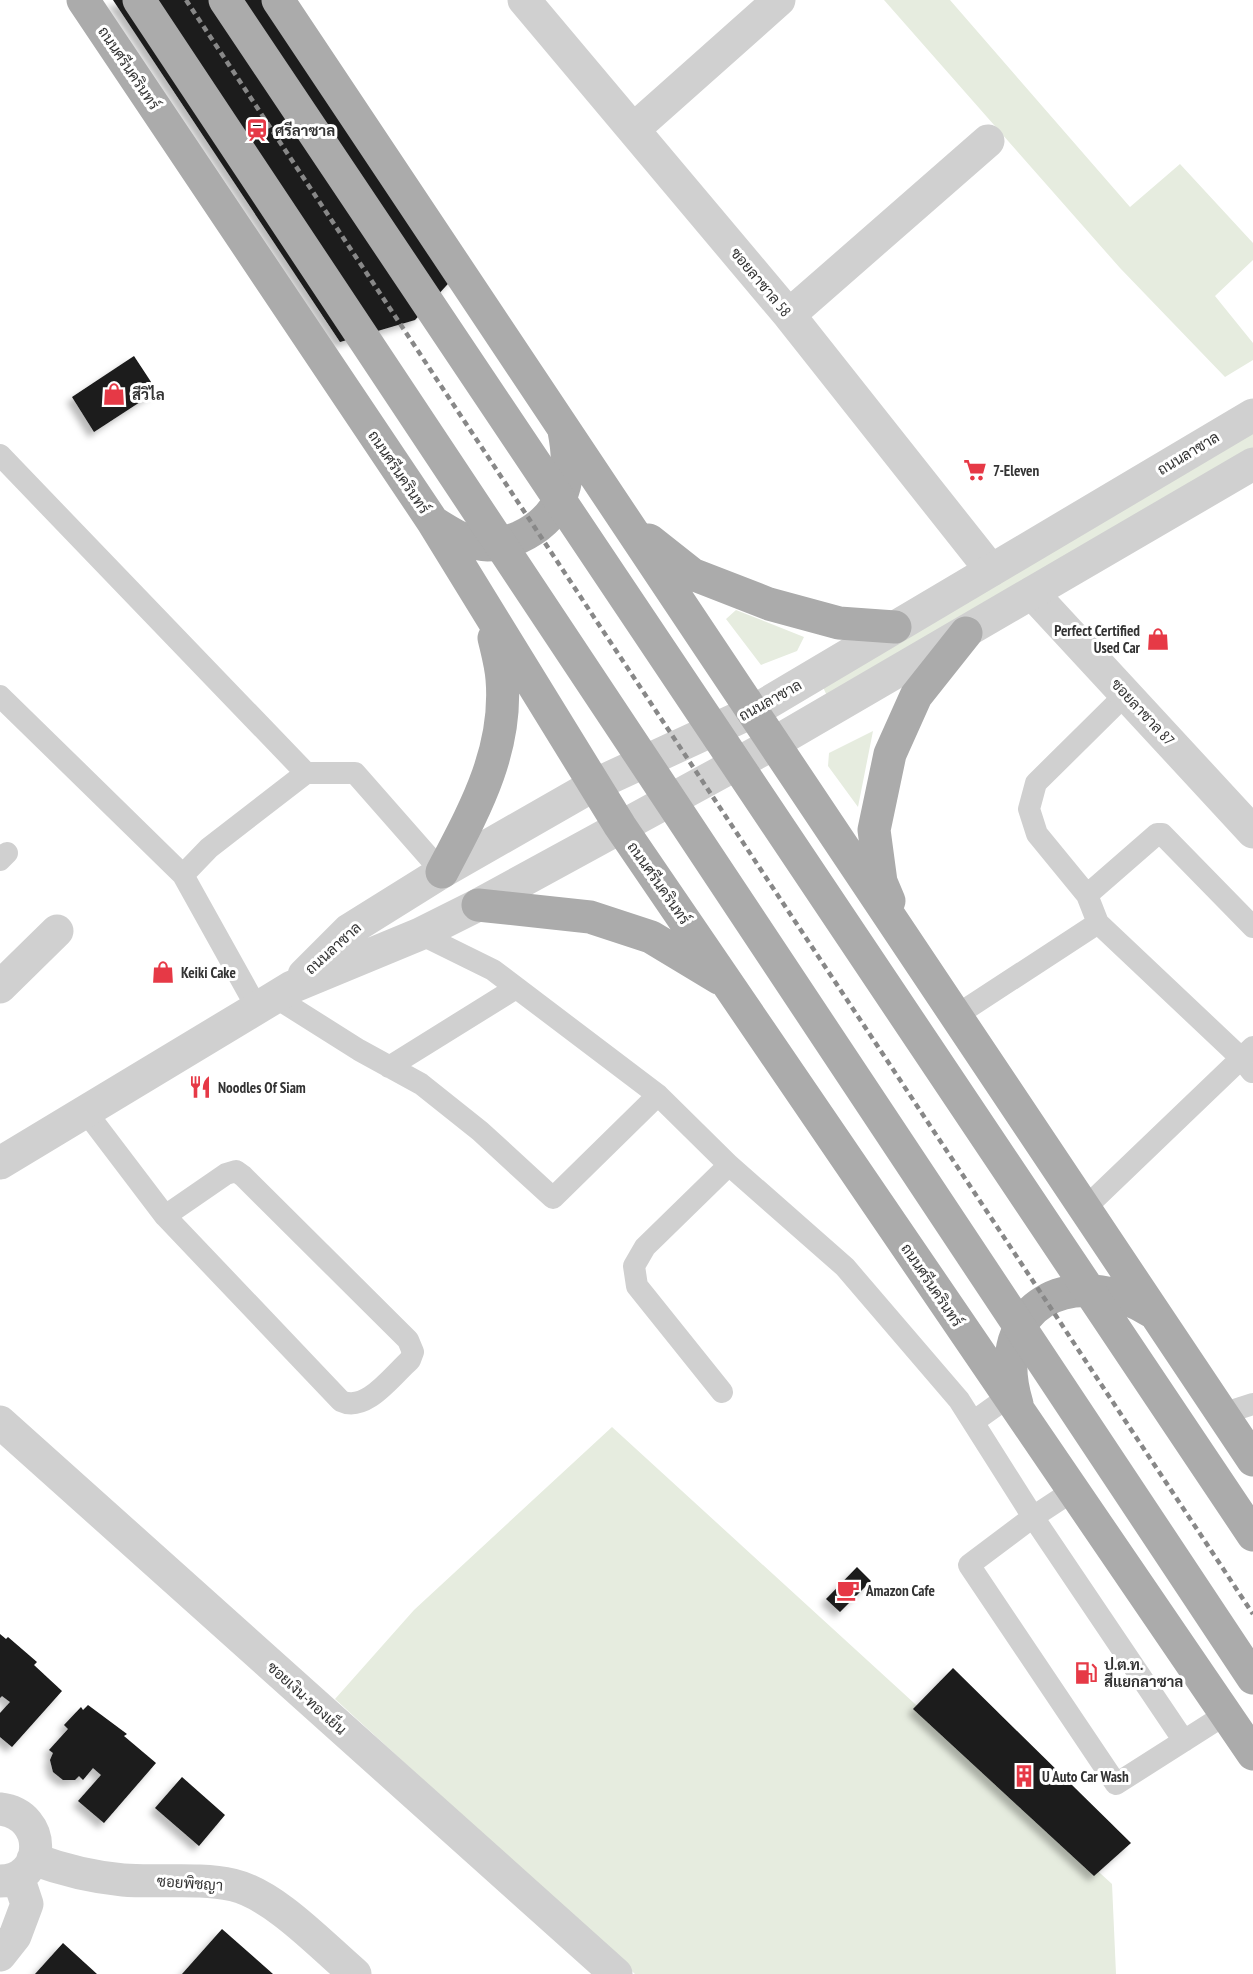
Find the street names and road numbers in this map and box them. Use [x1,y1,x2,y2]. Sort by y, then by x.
street label: ถนนศรีนครินทร์ [94,23,164,113]
street label: ซอยลาซาล 58 [727,244,795,320]
street label: ถนนศรีนครินทร์ [364,427,434,517]
street label: ถนนลาซาล [1154,427,1222,479]
street label: ถนนลาซาล [735,675,805,725]
street label: ซอยลาซาล 87 [1107,675,1179,749]
street label: ถนนศรีนครินทร์ [623,838,695,928]
street label: ถนนลาซาล [301,918,365,978]
street label: ถนนศรีนครินทร์ [897,1240,967,1330]
street label: ซอยเงิน-ทองเย็น [263,1657,351,1739]
street label: ซอยพิชญา [156,1871,224,1895]

